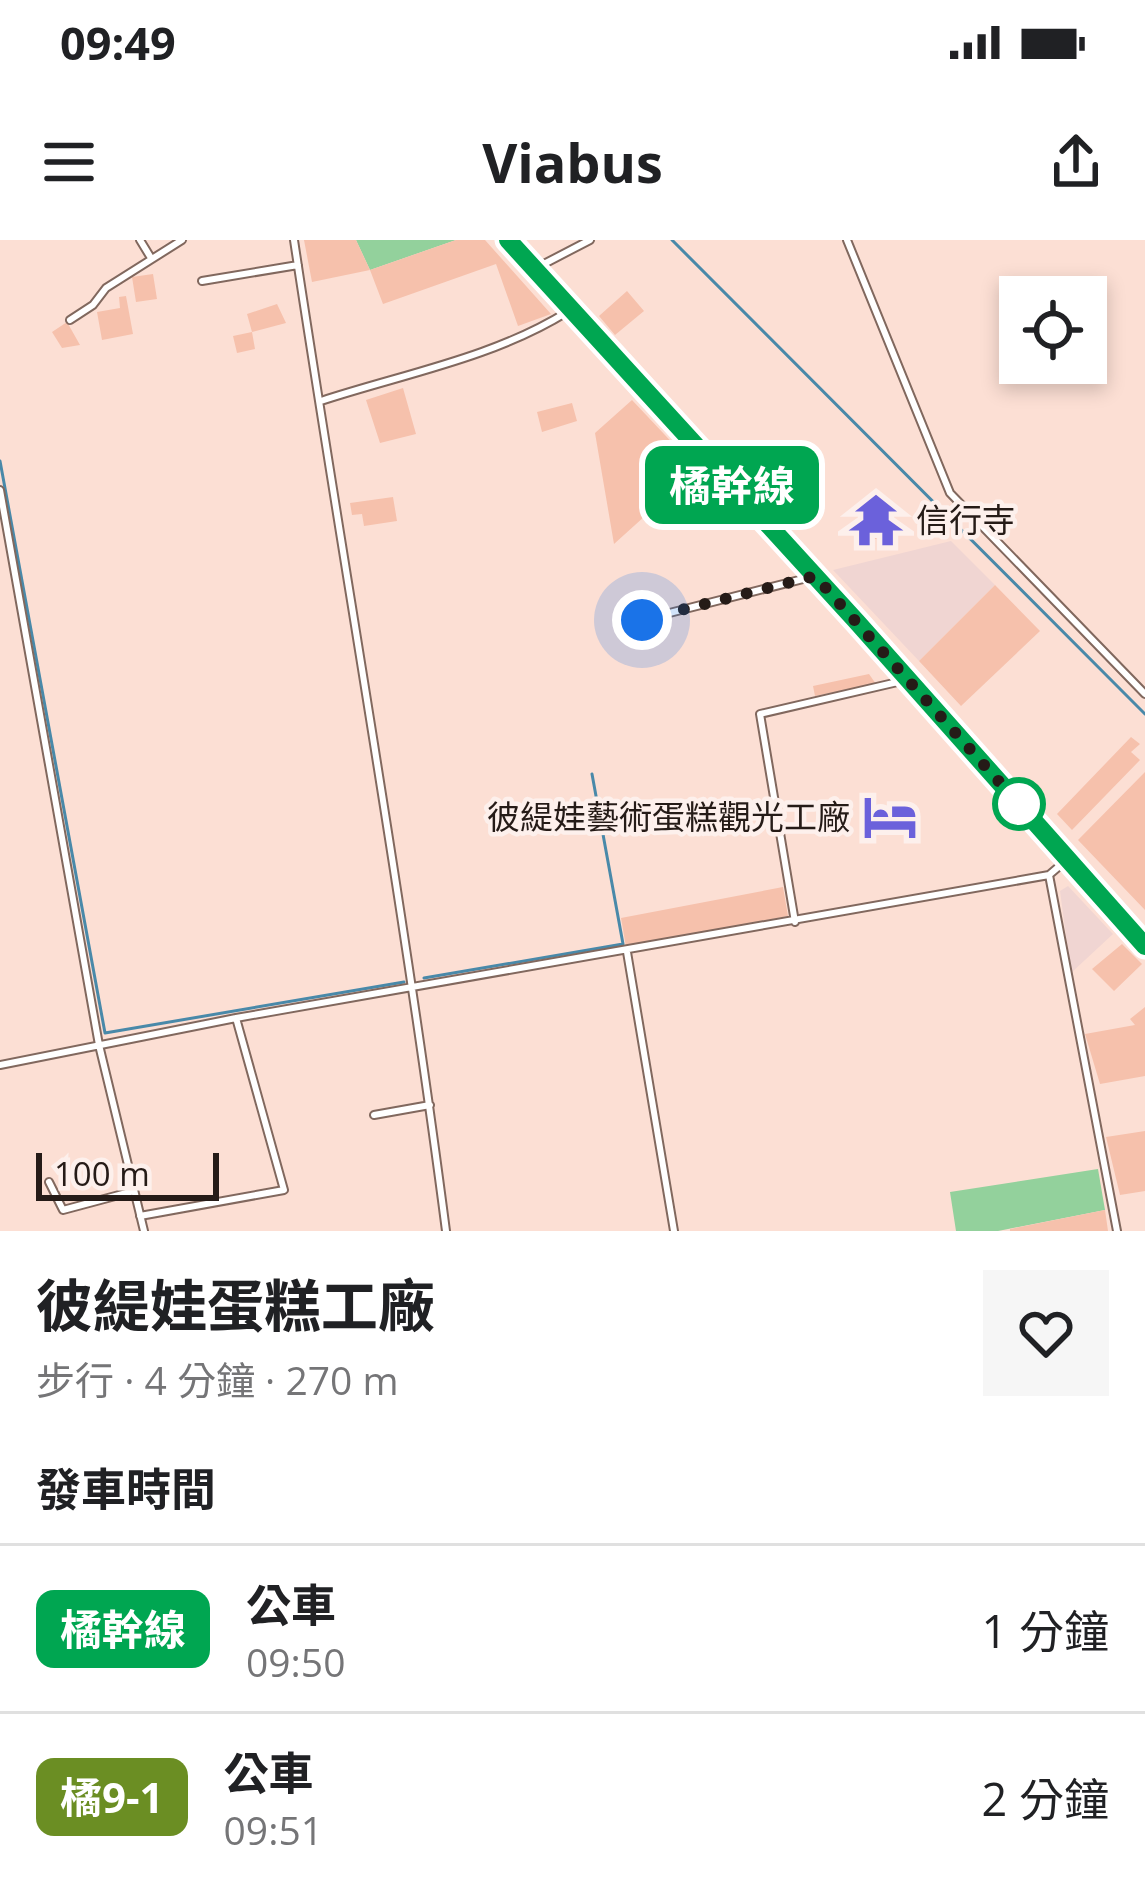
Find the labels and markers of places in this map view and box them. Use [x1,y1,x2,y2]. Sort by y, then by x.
temple icon: 信行寺 [847,491,905,549]
place label: 信行寺 [916,497,1015,542]
unlabelled marker [994,779,1044,829]
hotel icon: 彼緹娃藝術蛋糕觀光工廠 [861,788,919,846]
place label: 彼緹娃藝術蛋糕觀光工廠 [487,794,850,839]

